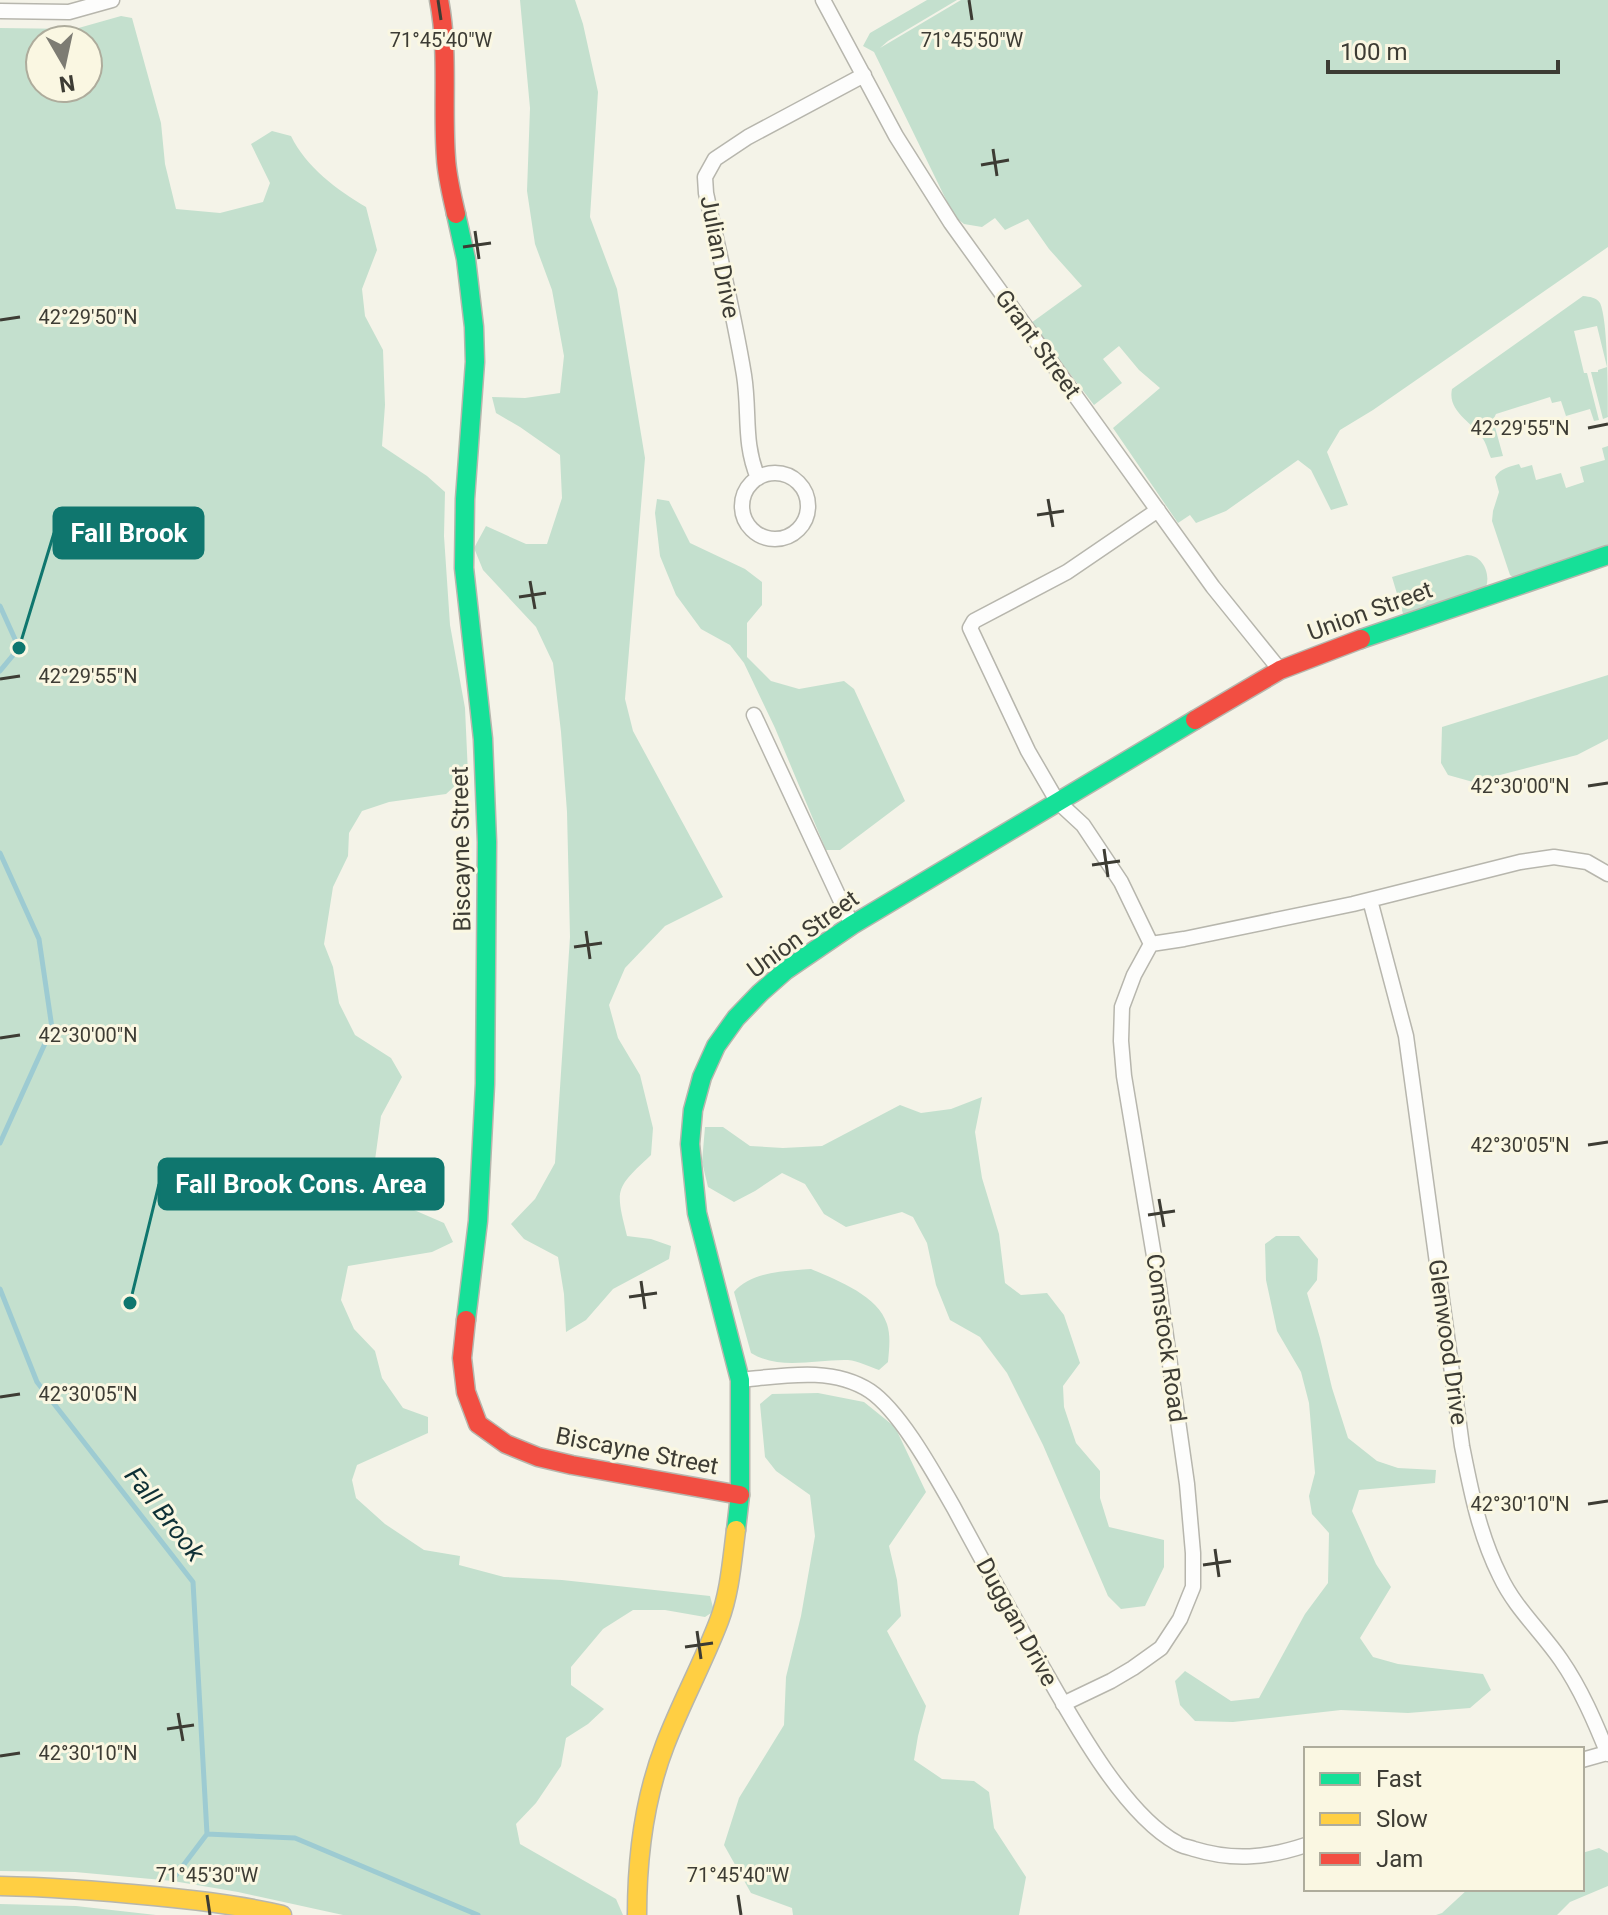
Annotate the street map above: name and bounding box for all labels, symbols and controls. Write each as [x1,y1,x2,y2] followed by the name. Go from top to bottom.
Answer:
[24,24,104,104] north arrow
[1328,24,1558,74] scale bar
[390,28,493,52] text: 71°45'40"W
[921,28,1024,52] text: 71°45'50"W
[1340,38,1407,66] text: 100 m
[57,70,77,97] text: N
[694,193,746,321] street label: Julian Drive
[989,284,1087,404] street label: Grant Street
[38,305,138,329] text: 42°29'50"N
[1470,416,1570,440] text: 42°29'55"N
[54,508,203,558] callout: Fall Brook
[71,518,189,548] text: Fall Brook
[1304,575,1436,647] street label: Union Street
[38,664,138,688] text: 42°29'55"N
[446,766,476,932] street label: Biscayne Street
[1470,774,1570,798] text: 42°30'00"N
[742,884,864,984] street label: Union Street
[38,1023,138,1047] text: 42°30'00"N
[1470,1133,1570,1157] text: 42°30'05"N
[159,1159,443,1209] callout: Fall Brook Cons. Area
[175,1169,427,1199] text: Fall Brook Cons. Area
[1140,1252,1192,1424] street label: Comstock Road
[1423,1257,1473,1427] street label: Glenwood Drive
[38,1382,138,1406] text: 42°30'05"N
[553,1421,721,1481] street label: Biscayne Street
[119,1461,212,1568] water label: Fall Brook
[1470,1492,1570,1516] text: 42°30'10"N
[970,1553,1064,1691] street label: Duggan Drive
[38,1741,138,1765] text: 42°30'10"N
[1304,1747,1584,1891] legend
[1376,1765,1422,1793] text: Fast
[1376,1805,1428,1833] text: Slow
[1376,1845,1423,1873] text: Jam
[156,1863,259,1887] text: 71°45'30"W
[687,1863,790,1887] text: 71°45'40"W

